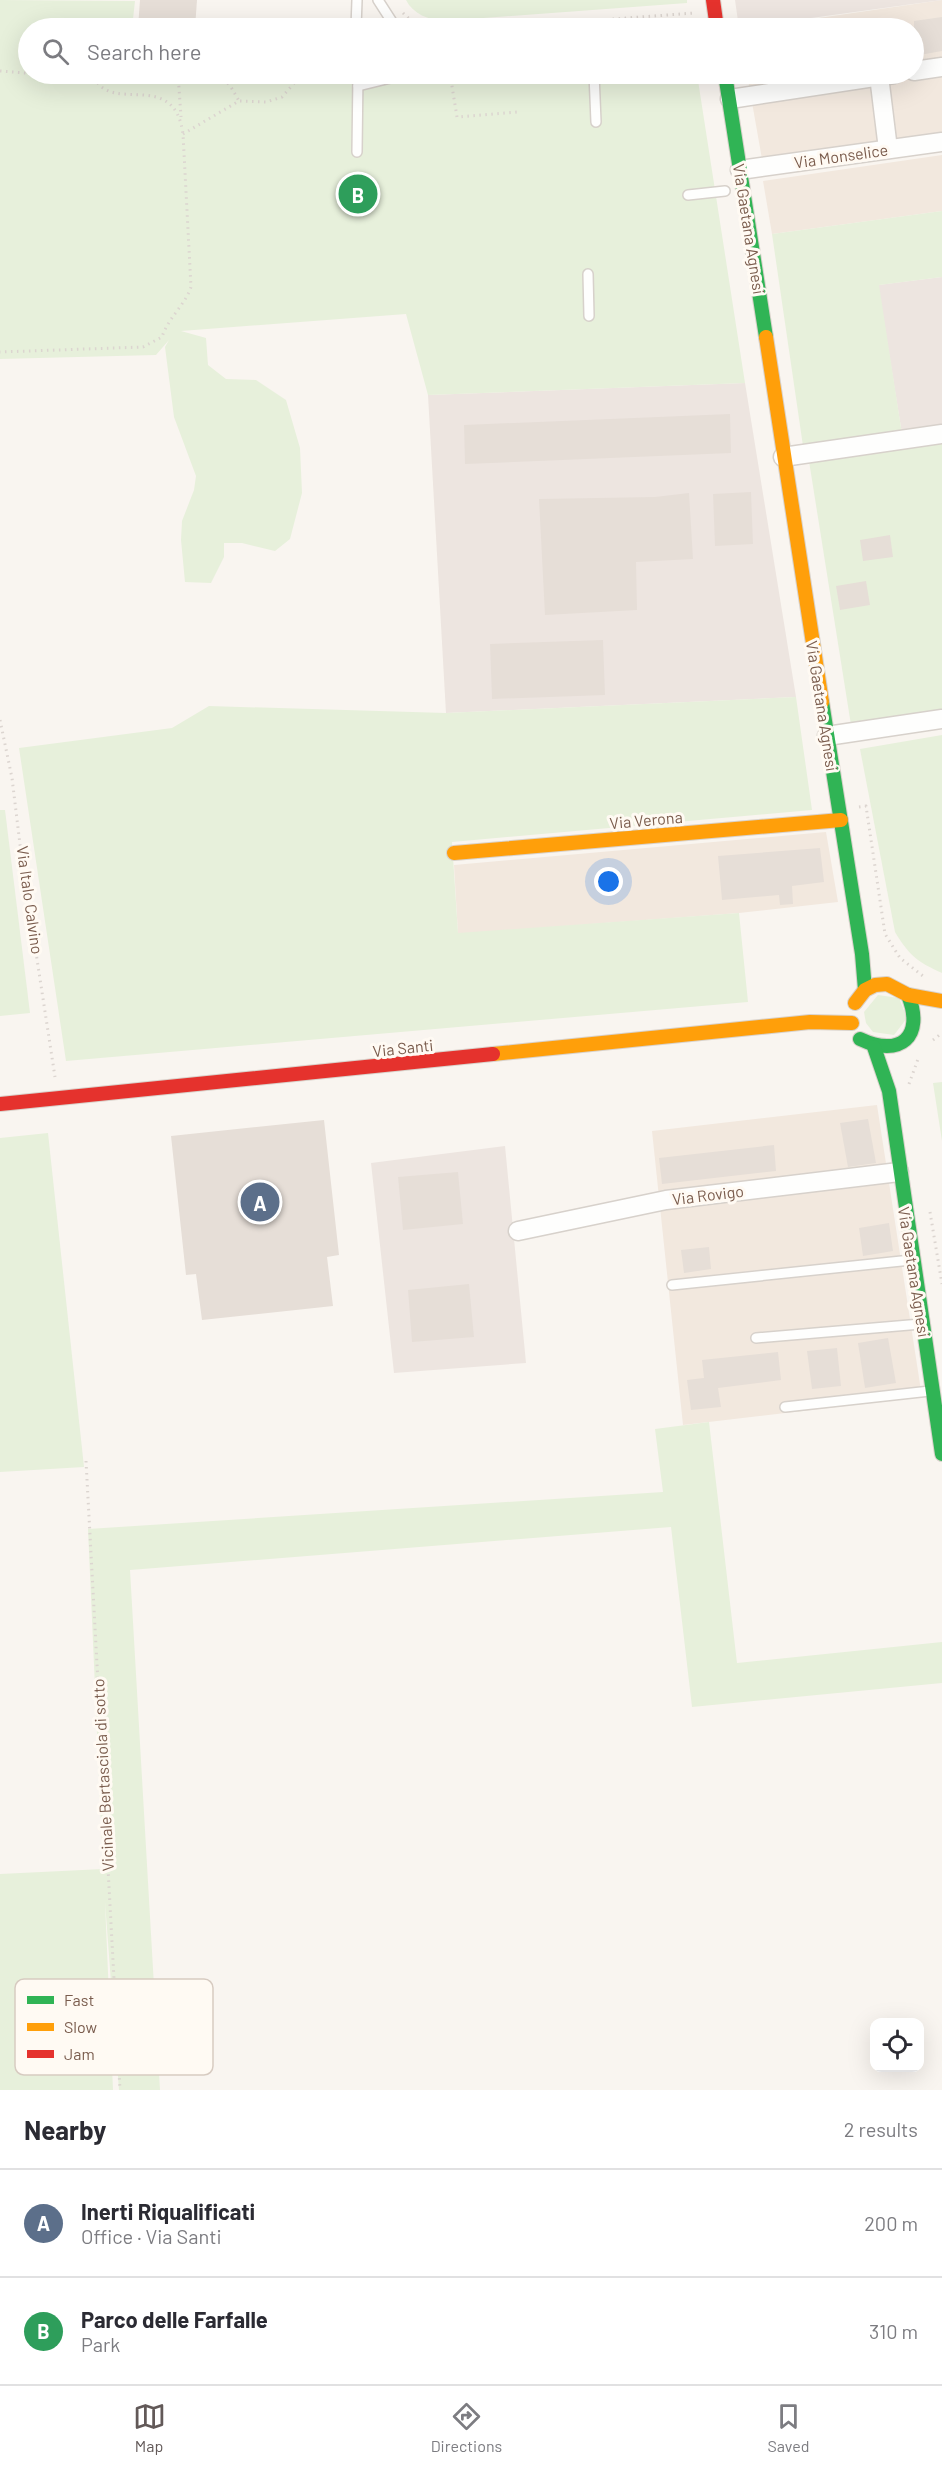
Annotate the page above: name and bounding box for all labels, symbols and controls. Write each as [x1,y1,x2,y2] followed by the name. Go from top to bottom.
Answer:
[18,18,924,84] search box
[39,35,72,68] icon: search
[87,38,201,64] text: Search here
[793,140,889,171] street label: Via Monselice
[730,162,769,295] street label: Via Gaetana Agnesi
[338,172,378,216] pin: B
[803,639,842,772] street label: Via Gaetana Agnesi
[609,807,683,832] street label: Via Verona
[14,845,47,955] street label: Via Italo Calvino
[594,867,623,896] your location
[372,1035,434,1060] street label: Via Santi
[240,1180,280,1224] pin: A
[671,1181,745,1208] street label: Via Rovigo
[895,1205,934,1338] street label: Via Gaetana Agnesi
[88,1678,117,1872] street label: Vicinale Bertasciola di sotto
[15,1979,213,2075] legend
[64,1990,94,2009] text: Fast
[64,2017,97,2036] text: Slow
[870,2018,924,2072] map controls
[870,2018,924,2072] button: locate
[64,2044,95,2063] text: Jam
[24,2114,106,2145] text: Nearby
[844,2117,918,2141] text: 2 results
[81,2198,255,2224] text: Inerti Riqualificati
[37,2211,50,2235] text: A
[864,2211,918,2235] text: 200 m
[81,2224,222,2248] text: Office · Via Santi
[81,2306,268,2332] text: Parco delle Farfalle
[37,2319,50,2343] text: B
[869,2319,918,2343] text: 310 m
[81,2332,120,2356] text: Park
[133,2400,166,2455] tab: Map
[431,2400,502,2455] tab: Directions
[767,2400,809,2455] tab: Saved

